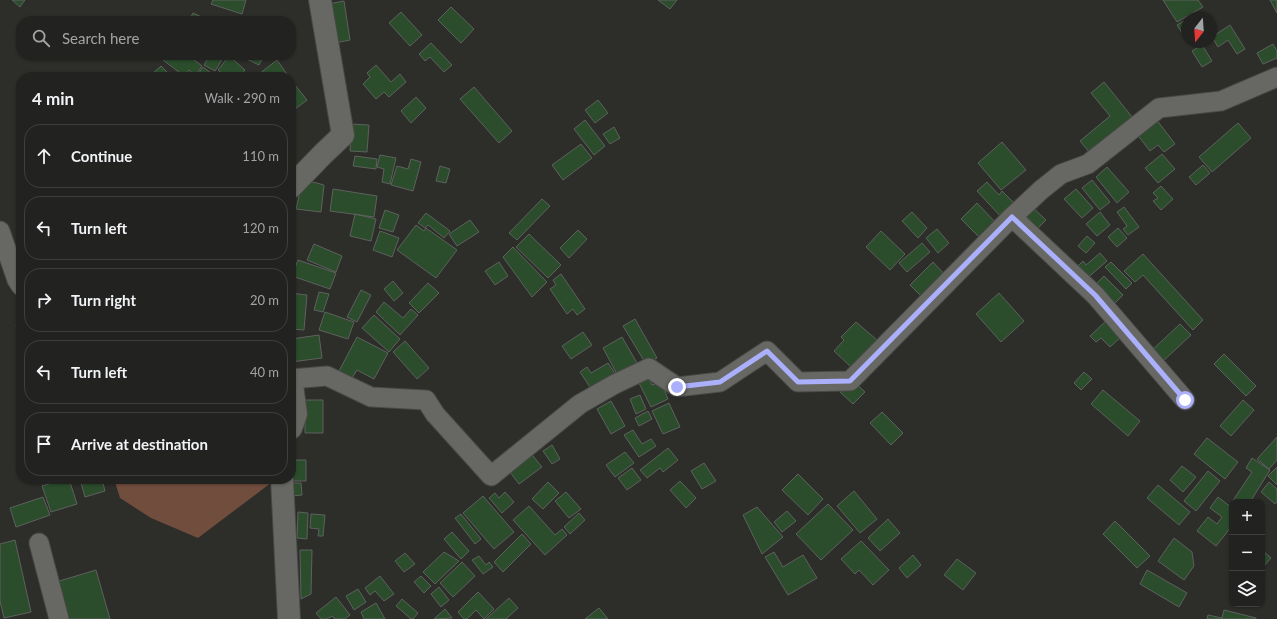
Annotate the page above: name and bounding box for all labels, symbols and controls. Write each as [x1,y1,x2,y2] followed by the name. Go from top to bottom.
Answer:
[1181,12,1217,48] north arrow
[16,16,296,60] search box
[30,27,52,49] icon: search
[62,29,139,47] text: Search here
[32,88,74,109] text: 4 min
[204,90,280,106] text: Walk · 290 m
[33,145,55,167] icon: ahead
[71,147,132,165] text: Continue
[242,148,279,164] text: 110 m
[33,217,55,239] icon: left
[71,219,127,237] text: Turn left
[242,220,279,236] text: 120 m
[33,289,55,311] icon: right
[71,291,136,309] text: Turn right
[250,292,279,308] text: 20 m
[33,361,55,383] icon: left
[71,363,127,381] text: Turn left
[250,364,279,380] text: 40 m
[668,378,686,396] route end
[1176,391,1194,409] route start
[33,433,55,455] icon: arrive
[71,435,208,453] text: Arrive at destination
[1229,499,1265,607] map controls
[1229,499,1265,535] button: +
[1229,535,1265,571] button: −
[1229,571,1265,607] button: layers

